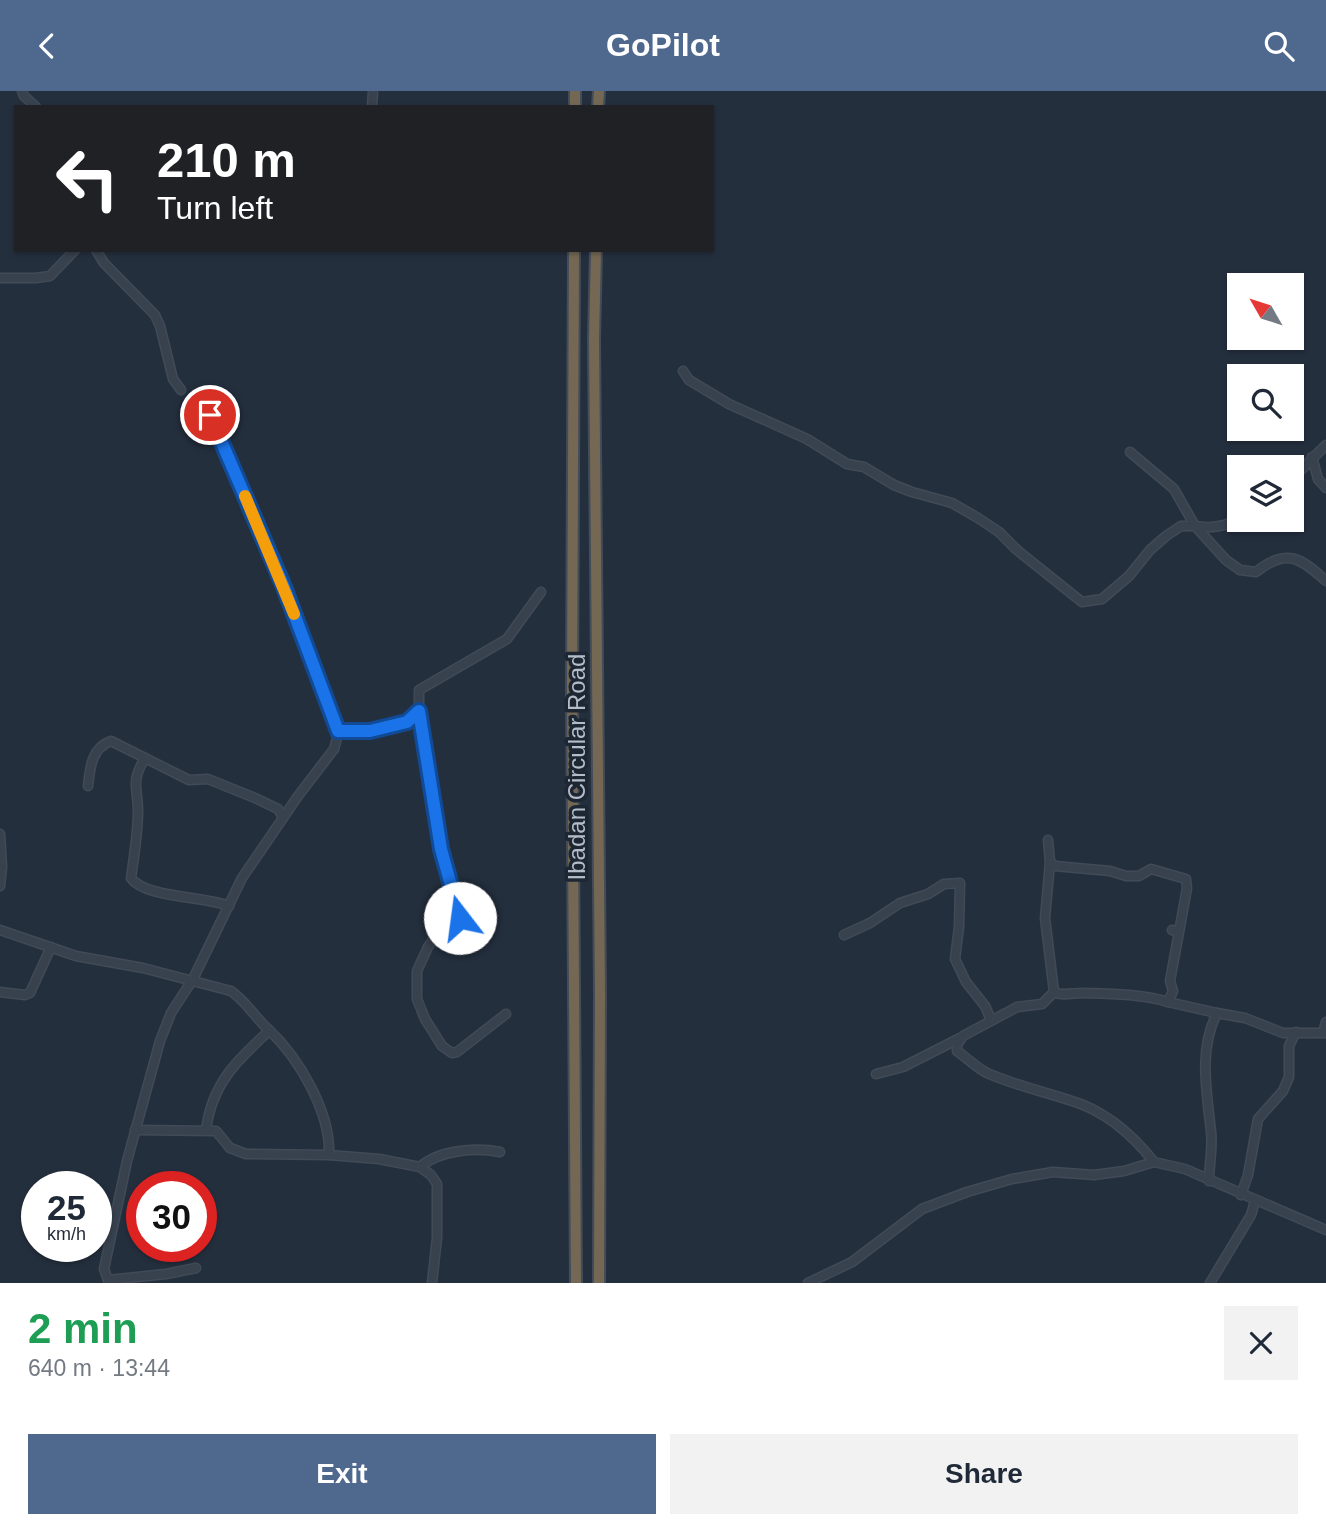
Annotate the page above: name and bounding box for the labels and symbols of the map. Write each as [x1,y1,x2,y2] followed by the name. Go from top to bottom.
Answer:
[1227,273,1304,350] north arrow
[180,385,240,445] pin
[563,654,590,880] street label: Ibadan Circular Road
[423,881,497,955] position arrow
[126,1171,217,1262] speed limit sign: 30

